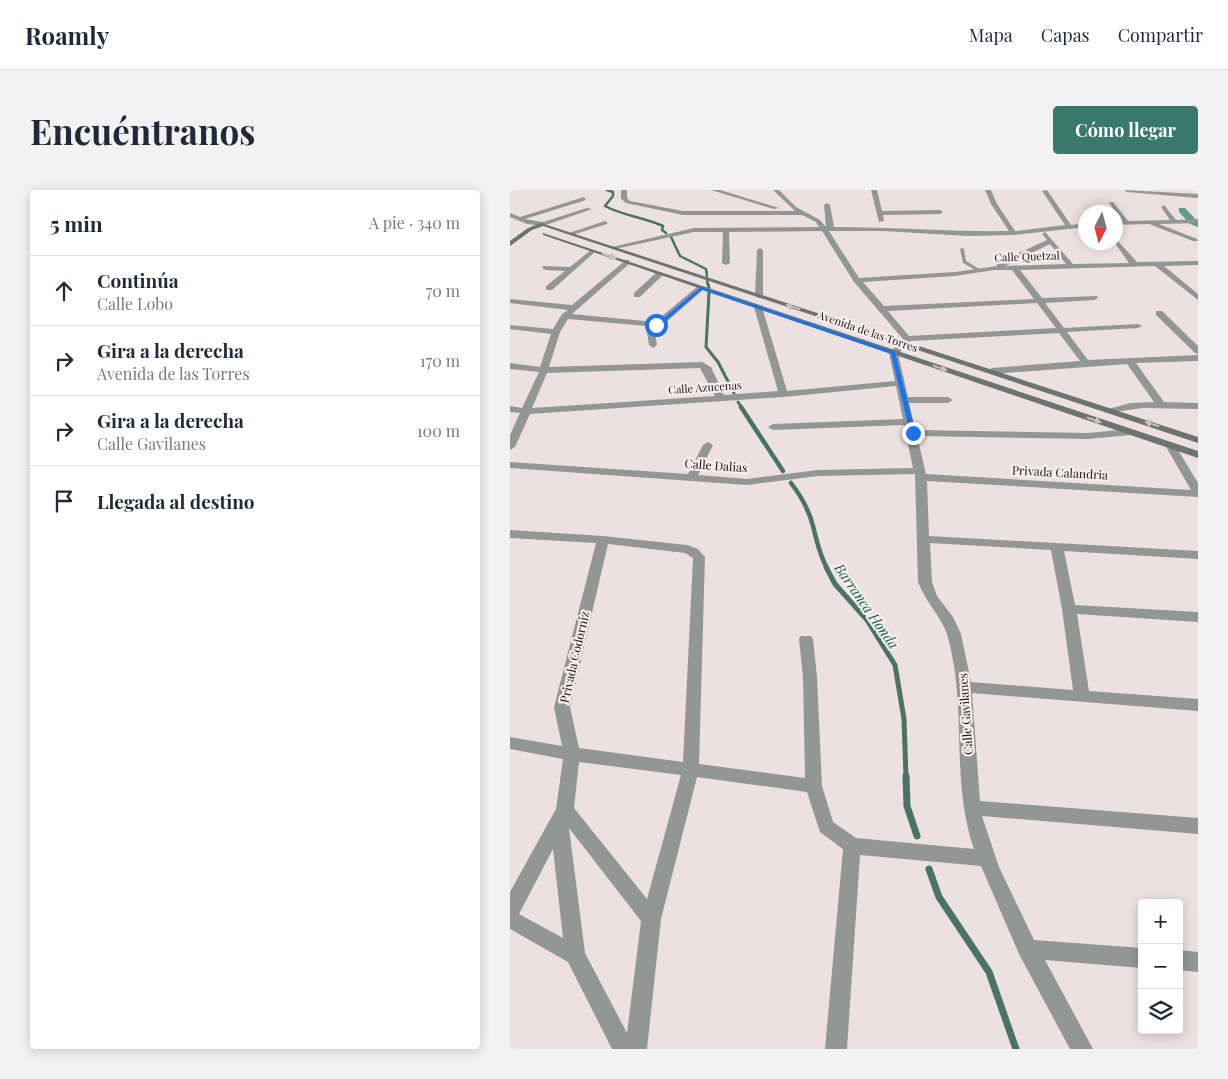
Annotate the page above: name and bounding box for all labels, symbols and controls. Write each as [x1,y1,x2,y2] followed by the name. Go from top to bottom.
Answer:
[25,19,109,51] text: Roamly
[969,23,1013,47] text: Mapa
[1041,23,1090,47] text: Capas
[1118,23,1203,47] text: Compartir
[1053,106,1198,154] button: Cómo llegar
[30,107,255,154] text: Encuéntranos
[1078,205,1123,250] north arrow
[50,209,103,237] text: 5 min
[369,212,460,233] text: A pie · 340 m
[994,247,1060,265] street label: Calle Quetzal
[602,253,617,261] one-way arrow
[97,267,179,293] text: Continúa
[50,277,78,305] icon: ahead
[426,280,460,301] text: 70 m
[97,293,173,314] text: Calle Lobo
[785,302,800,310] one-way arrow
[815,307,920,355] street label: Avenida de las Torres
[645,314,668,337] route start
[97,337,244,363] text: Gira a la derecha
[50,347,78,375] icon: right
[420,350,460,371] text: 170 m
[97,363,250,384] text: Avenida de las Torres
[932,365,947,372] one-way arrow
[668,377,742,397] street label: Calle Azucenas
[97,407,244,433] text: Gira a la derecha
[1086,416,1101,424] one-way arrow
[50,417,78,445] icon: right
[417,420,460,441] text: 100 m
[1144,420,1159,428] one-way arrow
[902,422,925,445] route end
[97,433,206,454] text: Calle Gavilanes
[684,455,748,475] street label: Calle Dalias
[1012,461,1108,483] street label: Privada Calandria
[50,487,78,515] icon: arrive
[97,488,255,514] text: Llegada al destino
[830,559,904,653] water label: Barranca Honda
[556,609,592,704] street label: Privada Codorniz
[954,673,976,755] street label: Calle Gavilanes
[1138,899,1183,1034] map controls
[1138,899,1183,944] button: +
[1138,944,1183,989] button: −
[1138,989,1183,1034] button: layers

